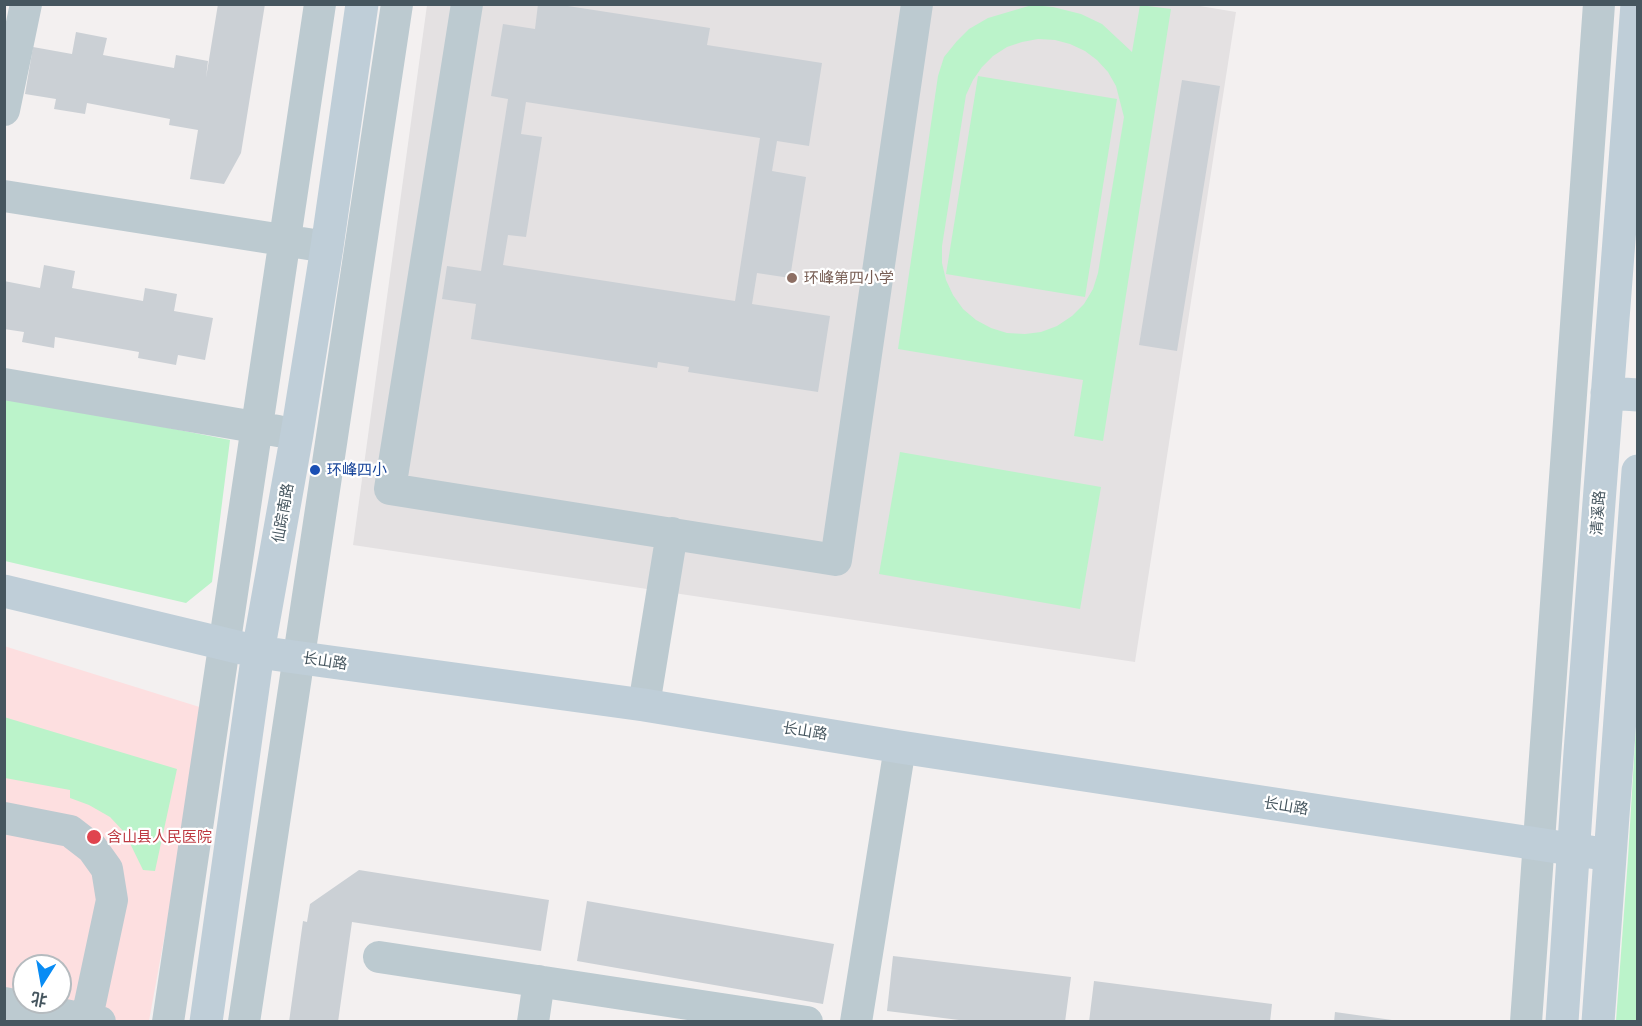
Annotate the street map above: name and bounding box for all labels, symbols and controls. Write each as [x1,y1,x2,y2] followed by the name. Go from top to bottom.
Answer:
[804,269,894,287] place label: 环峰第四小学
[785,271,799,285] marker: 环峰第四小学
[327,461,387,479] place label: 环峰四小
[308,463,322,477] marker: 环峰四小
[269,482,297,544] street label: 仙踪南路
[1587,490,1609,536] street label: 清溪路
[301,649,349,673] street label: 长山路
[781,719,829,743] street label: 长山路
[1262,794,1310,818] street label: 长山路
[85,828,103,846] marker: 含山县人民医院
[107,828,212,846] place label: 含山县人民医院
[12,954,72,1014] north arrow
[29,989,49,1011] text: 北

